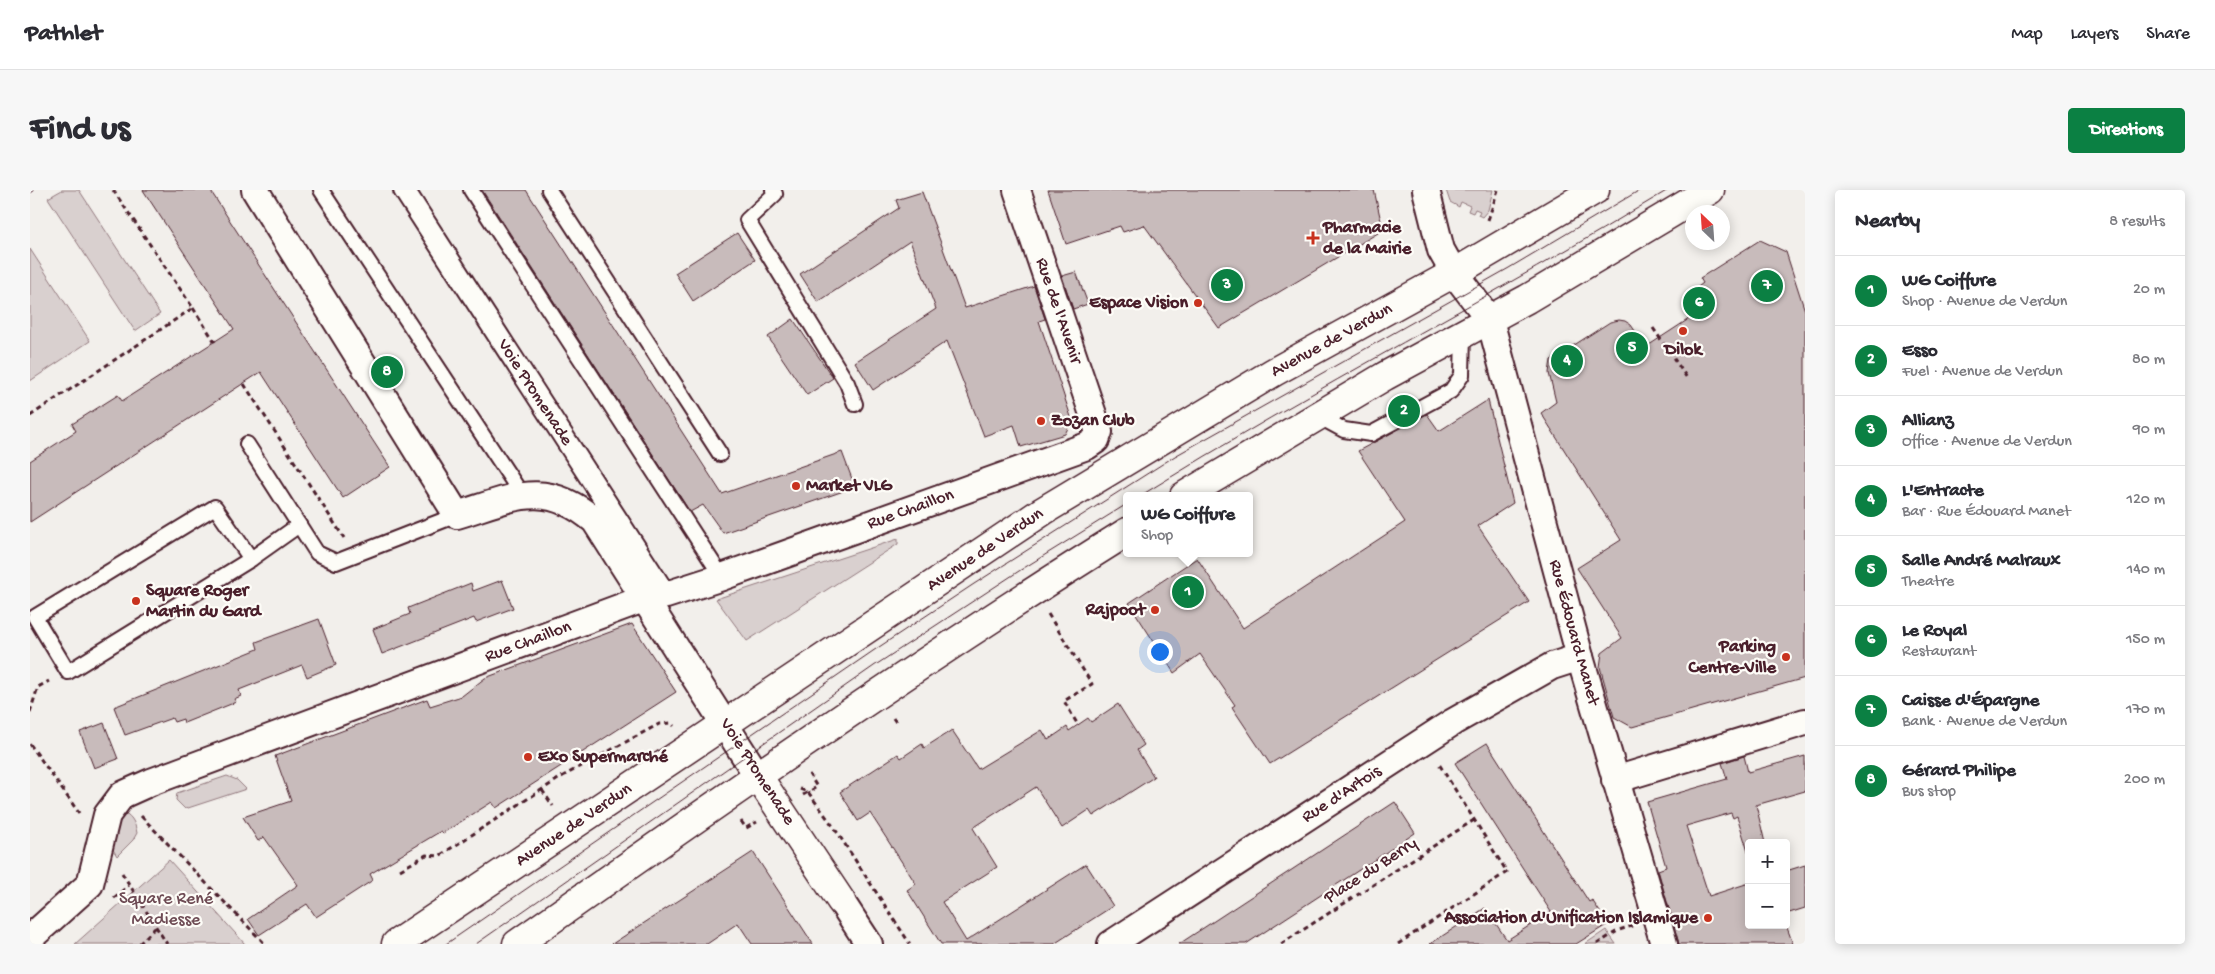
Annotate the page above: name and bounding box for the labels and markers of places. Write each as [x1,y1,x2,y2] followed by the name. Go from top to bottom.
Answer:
[1322,218,1412,260] place label: Pharmacie de la Mairie
[1307,232,1319,244] marker: Pharmacie de la Mairie
[1211,266,1243,304] pin: 3
[1751,267,1783,305] pin: 7
[1683,284,1715,322] pin: 6
[1089,293,1188,314] place label: Espace Vision
[1192,297,1204,309] marker: Espace Vision
[1677,325,1689,337] marker: Dilok
[1616,329,1648,367] pin: 5
[1663,340,1703,361] place label: Dilok
[1551,342,1583,380] pin: 4
[371,353,403,391] pin: 8
[1388,392,1420,430] pin: 2
[1051,411,1135,432] place label: Zozan Club
[1035,415,1047,427] marker: Zozan Club
[806,476,893,497] place label: Market VLG
[790,480,802,492] marker: Market VLG
[1172,573,1204,611] pin: 1
[146,581,263,623] place label: Square Roger Martin du Gard
[130,595,142,607] marker: Square Roger Martin du Gard
[1084,600,1147,621] place label: Rajpoot
[1149,604,1161,616] marker: Rajpoot
[1688,637,1777,679] place label: Parking Centre-Ville
[1780,651,1792,663] marker: Parking Centre-Ville
[538,747,669,768] place label: Exo Supermarché
[522,751,534,763] marker: Exo Supermarché
[1443,908,1699,929] place label: Association d'Unification Islamique
[1702,912,1714,924] marker: Association d'Unification Islamique

